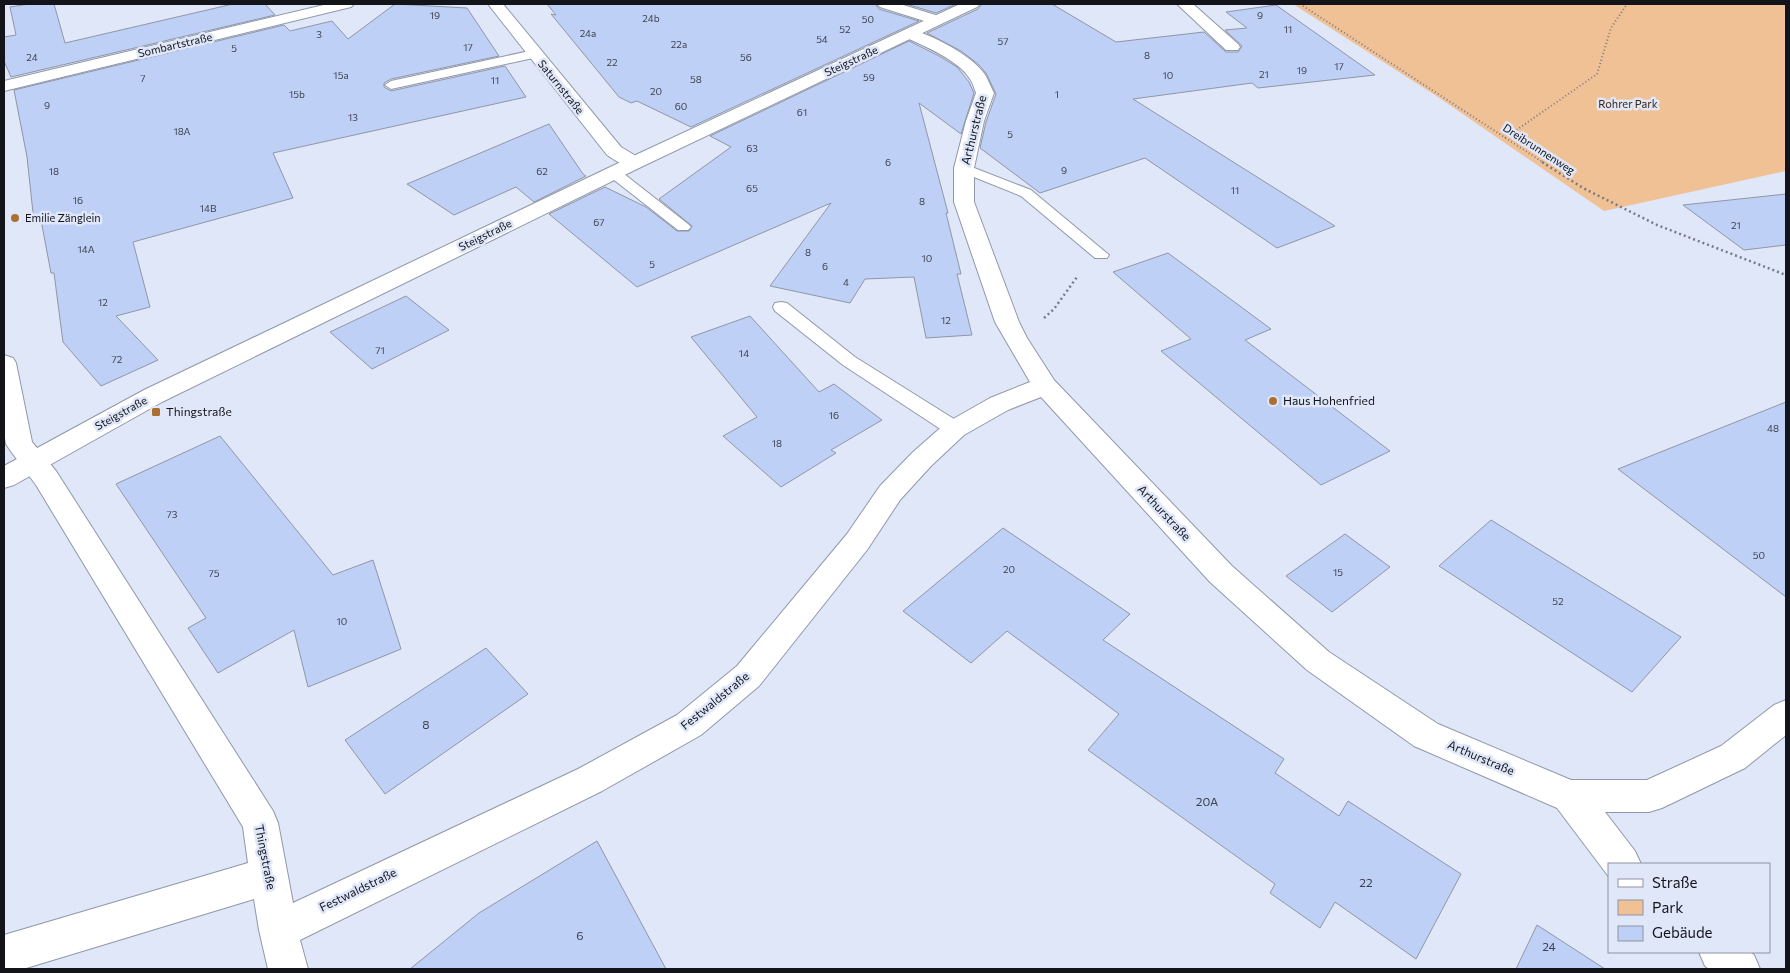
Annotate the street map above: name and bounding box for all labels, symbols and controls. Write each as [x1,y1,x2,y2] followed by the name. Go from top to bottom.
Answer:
[430,9,440,21] house number: 19
[1257,9,1263,21] house number: 9
[642,12,660,24] house number: 24b
[862,13,874,25] house number: 50
[839,23,851,35] house number: 52
[1284,23,1292,35] house number: 11
[580,27,596,39] house number: 24a
[316,28,322,40] house number: 3
[137,30,213,59] street label: Sombartstraße
[816,33,828,45] house number: 54
[997,35,1009,47] house number: 57
[671,38,687,50] house number: 22a
[463,41,473,53] house number: 17
[231,42,237,54] house number: 5
[822,42,880,79] street label: Steigstraße
[1144,49,1150,61] house number: 8
[26,51,38,63] house number: 24
[740,51,752,63] house number: 56
[606,56,618,68] house number: 22
[536,57,587,116] street label: Saturnstraße
[1334,60,1344,72] house number: 17
[1297,64,1307,76] house number: 19
[1259,68,1269,80] house number: 21
[333,69,349,81] house number: 15a
[1163,69,1173,81] house number: 10
[863,71,875,83] house number: 59
[140,72,146,84] house number: 7
[690,73,702,85] house number: 58
[491,74,499,86] house number: 11
[650,85,662,97] house number: 20
[289,88,305,100] house number: 15b
[1055,88,1059,100] house number: 1
[958,94,988,166] street label: Arthurstraße
[1598,97,1658,110] park label: Rohrer Park
[44,99,50,111] house number: 9
[675,100,687,112] house number: 60
[797,106,807,118] house number: 61
[348,111,358,123] house number: 13
[1501,121,1578,177] street label: Dreibrunnenweg
[173,125,191,137] house number: 18A
[1007,128,1013,140] house number: 5
[746,142,758,154] house number: 63
[885,156,891,168] house number: 6
[1061,164,1067,176] house number: 9
[49,165,59,177] house number: 18
[536,165,548,177] house number: 62
[746,182,758,194] house number: 65
[1231,184,1239,196] house number: 11
[73,194,83,206] house number: 16
[919,195,925,207] house number: 8
[200,202,217,214] house number: 14B
[25,211,101,224] place label: Emilie Zänglein
[9,212,21,224] marker: Emilie Zänglein
[456,216,514,253] street label: Steigstraße
[593,216,605,228] house number: 67
[1731,219,1741,231] house number: 21
[77,243,95,255] house number: 14A
[805,246,811,258] house number: 8
[922,252,932,264] house number: 10
[649,258,655,270] house number: 5
[822,260,828,272] house number: 6
[843,276,849,288] house number: 4
[98,296,108,308] house number: 12
[941,314,951,326] house number: 12
[375,344,385,356] house number: 71
[739,347,749,359] house number: 14
[112,353,123,365] house number: 72
[93,393,149,432] street label: Steigstraße
[1283,393,1375,407] place label: Haus Hohenfried
[1267,395,1279,407] marker: Haus Hohenfried
[166,404,232,418] place label: Thingstraße
[150,406,162,418] marker: Thingstraße
[829,409,839,421] house number: 16
[1767,422,1779,434] house number: 48
[772,437,782,449] house number: 18
[1135,482,1194,543] street label: Arthurstraße
[167,508,178,520] house number: 73
[1753,549,1765,561] house number: 50
[1003,563,1015,575] house number: 20
[1333,566,1343,578] house number: 15
[209,567,220,579] house number: 75
[1552,595,1564,607] house number: 52
[337,615,347,627] house number: 10
[677,668,751,732] street label: Festwaldstraße
[422,717,430,731] house number: 8
[1446,737,1517,777] street label: Arthurstraße
[1196,794,1218,808] house number: 20A
[253,823,279,891] street label: Thingstraße
[1608,863,1770,953] legend
[317,864,398,914] street label: Festwaldstraße
[1652,873,1698,891] text: Straße
[1359,875,1373,889] house number: 22
[1652,898,1683,916] text: Park
[1652,923,1713,941] text: Gebäude
[576,928,584,942] house number: 6
[1542,939,1556,953] house number: 24

